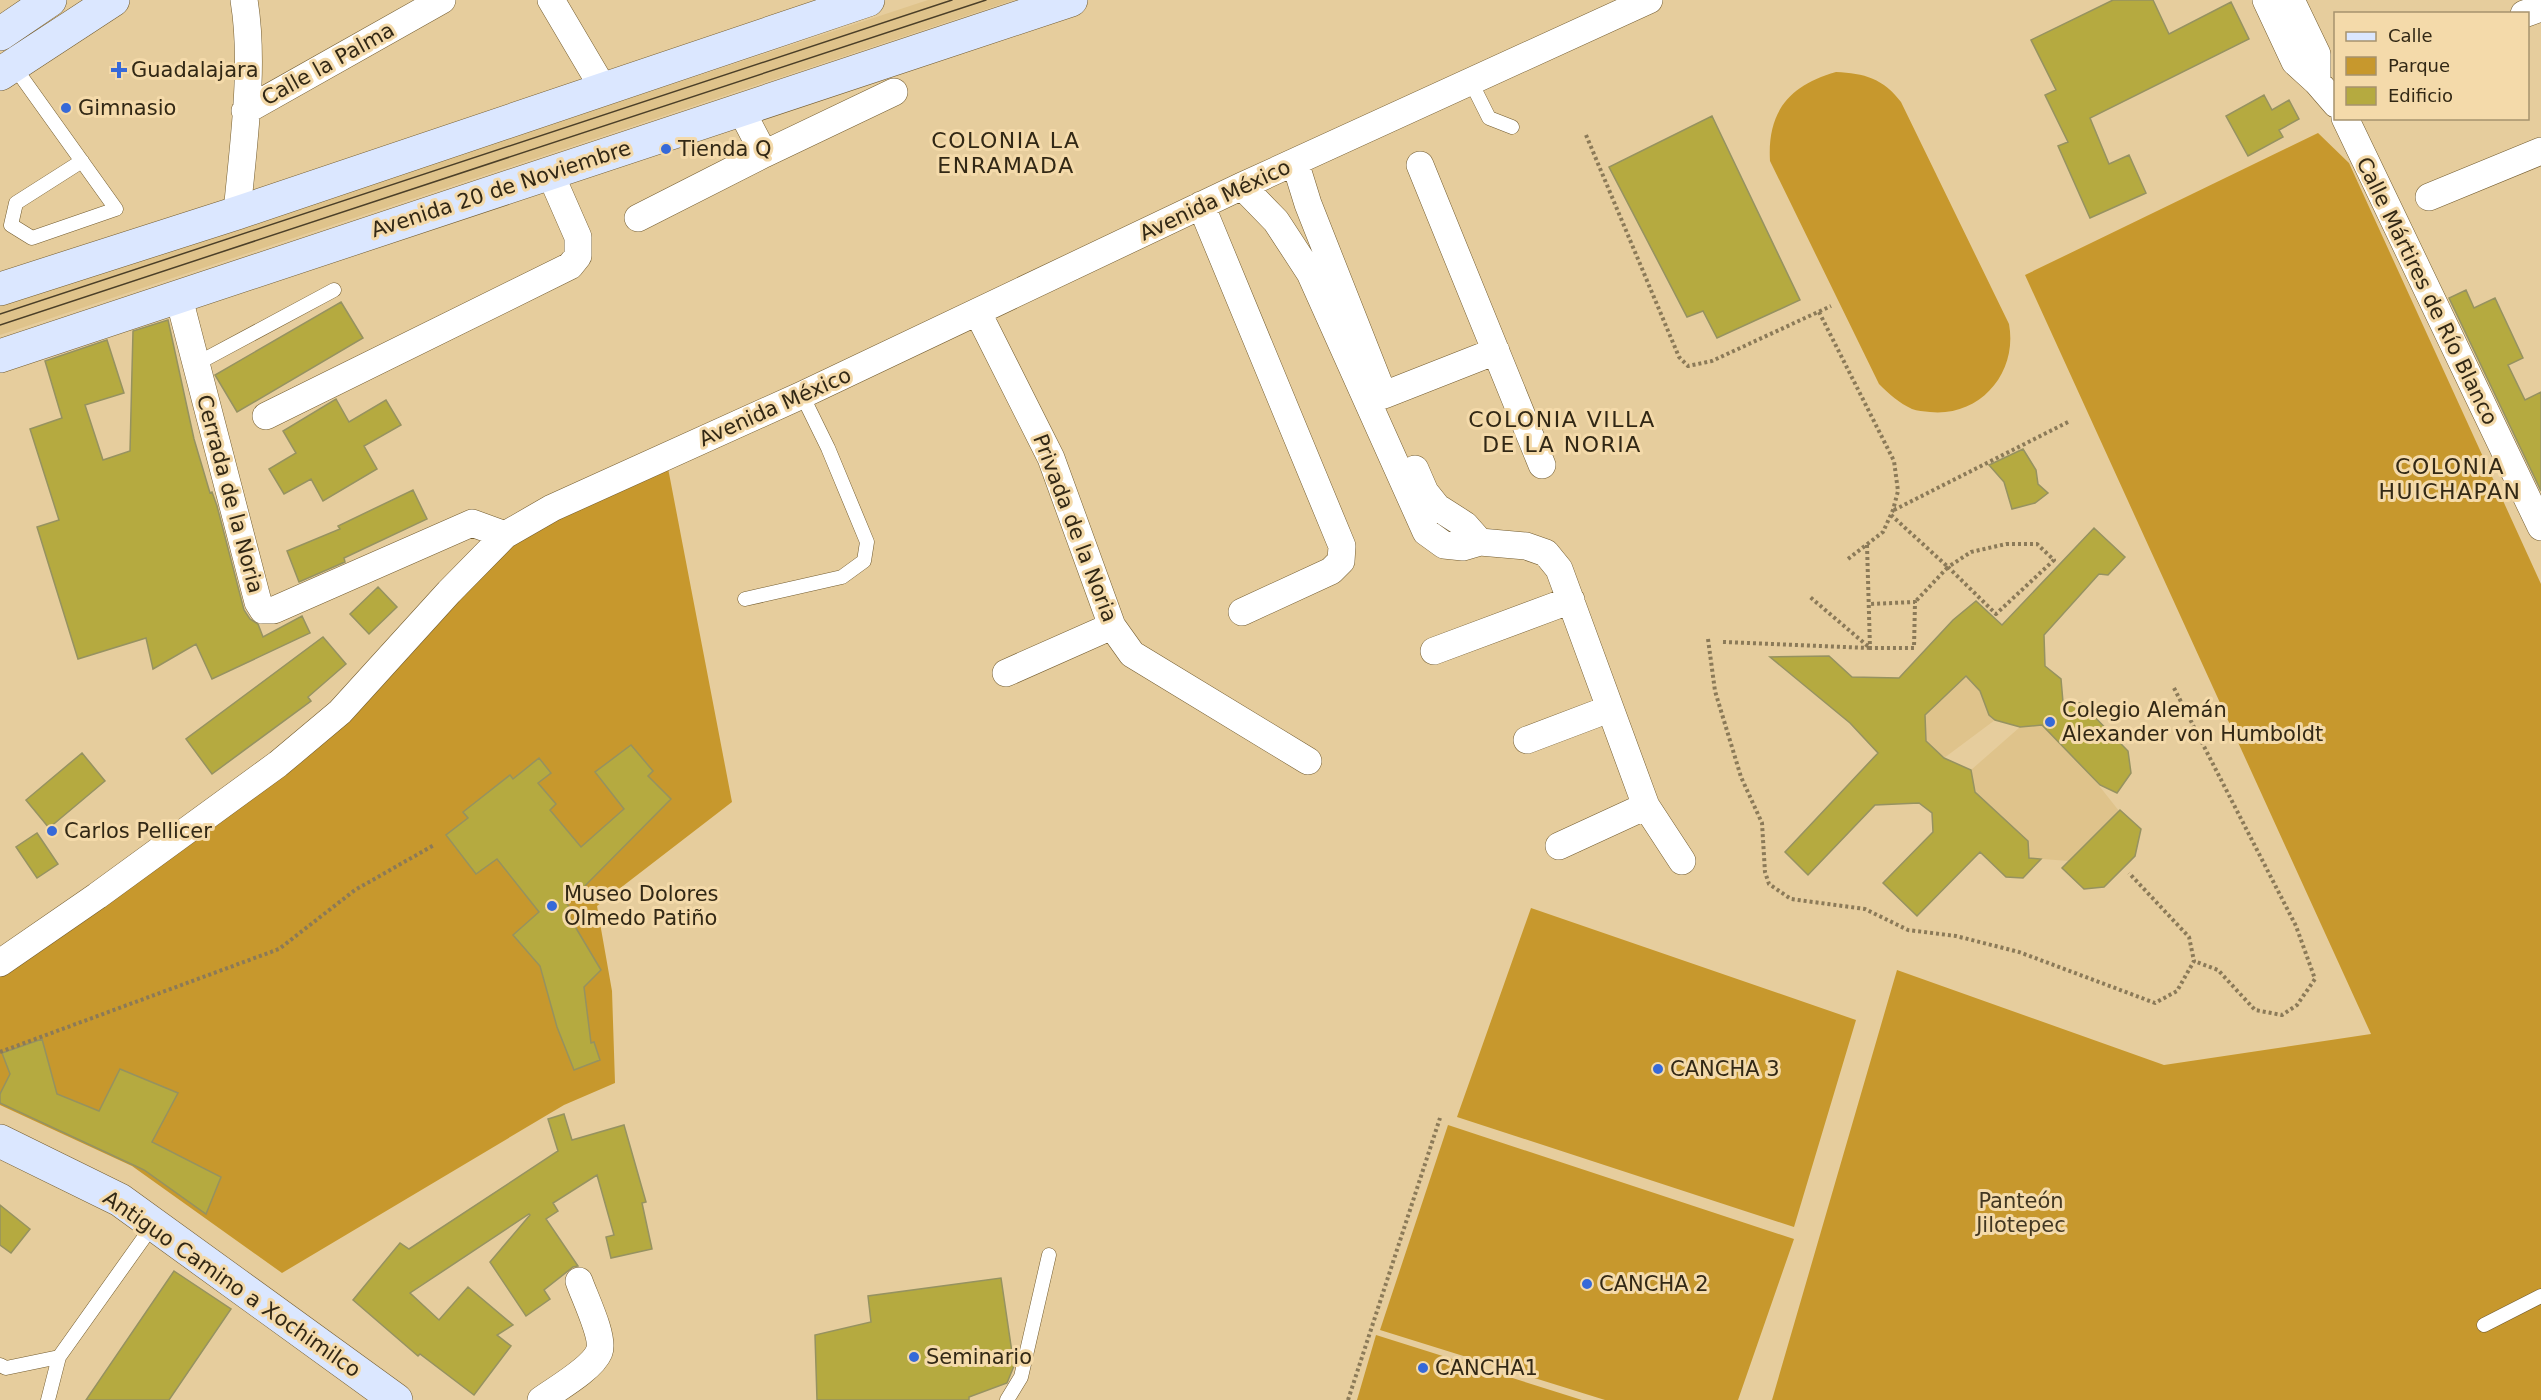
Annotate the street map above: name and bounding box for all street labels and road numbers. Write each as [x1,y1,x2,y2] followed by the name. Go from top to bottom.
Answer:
[257,18,399,110] street label: Calle la Palma
[368,136,634,242] street label: Avenida 20 de Noviembre
[2352,153,2502,429] street label: Calle Mártires de Río Blanco
[1136,155,1294,245] street label: Avenida México
[695,363,855,451] street label: Avenida México
[192,392,268,596] street label: Cerrada de la Noria
[1028,431,1122,625] street label: Privada de la Noria
[99,1186,365,1382] street label: Antiguo Camino a Xochimilco

